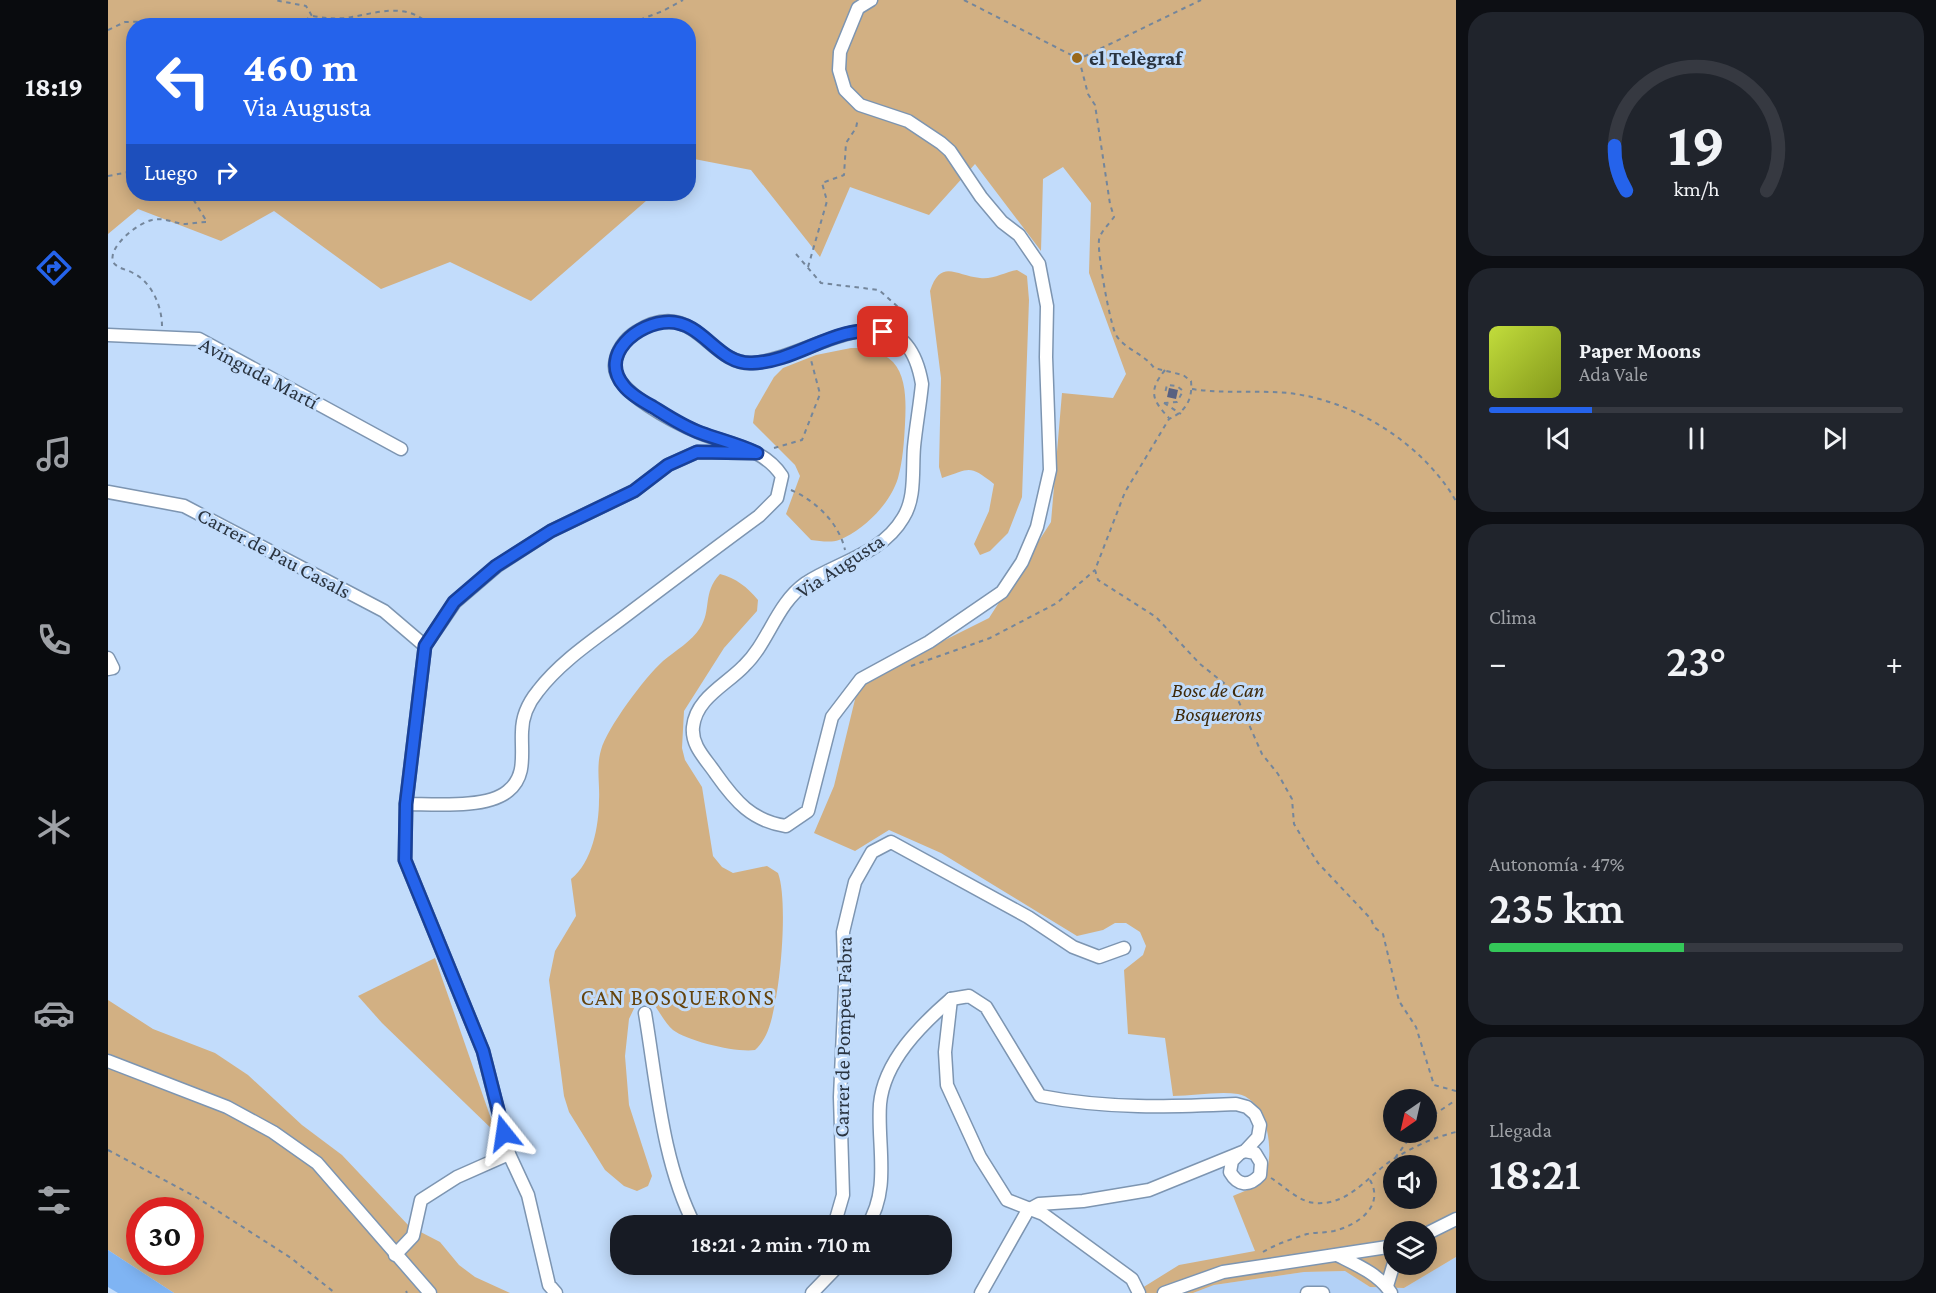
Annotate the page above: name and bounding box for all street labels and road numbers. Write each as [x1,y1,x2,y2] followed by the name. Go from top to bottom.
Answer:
[196,332,324,415] street label: Avinguda Martí
[193,502,355,604] street label: Carrer de Pau Casals
[792,529,889,603] street label: Via Augusta
[829,936,857,1138] street label: Carrer de Pompeu Fabra

